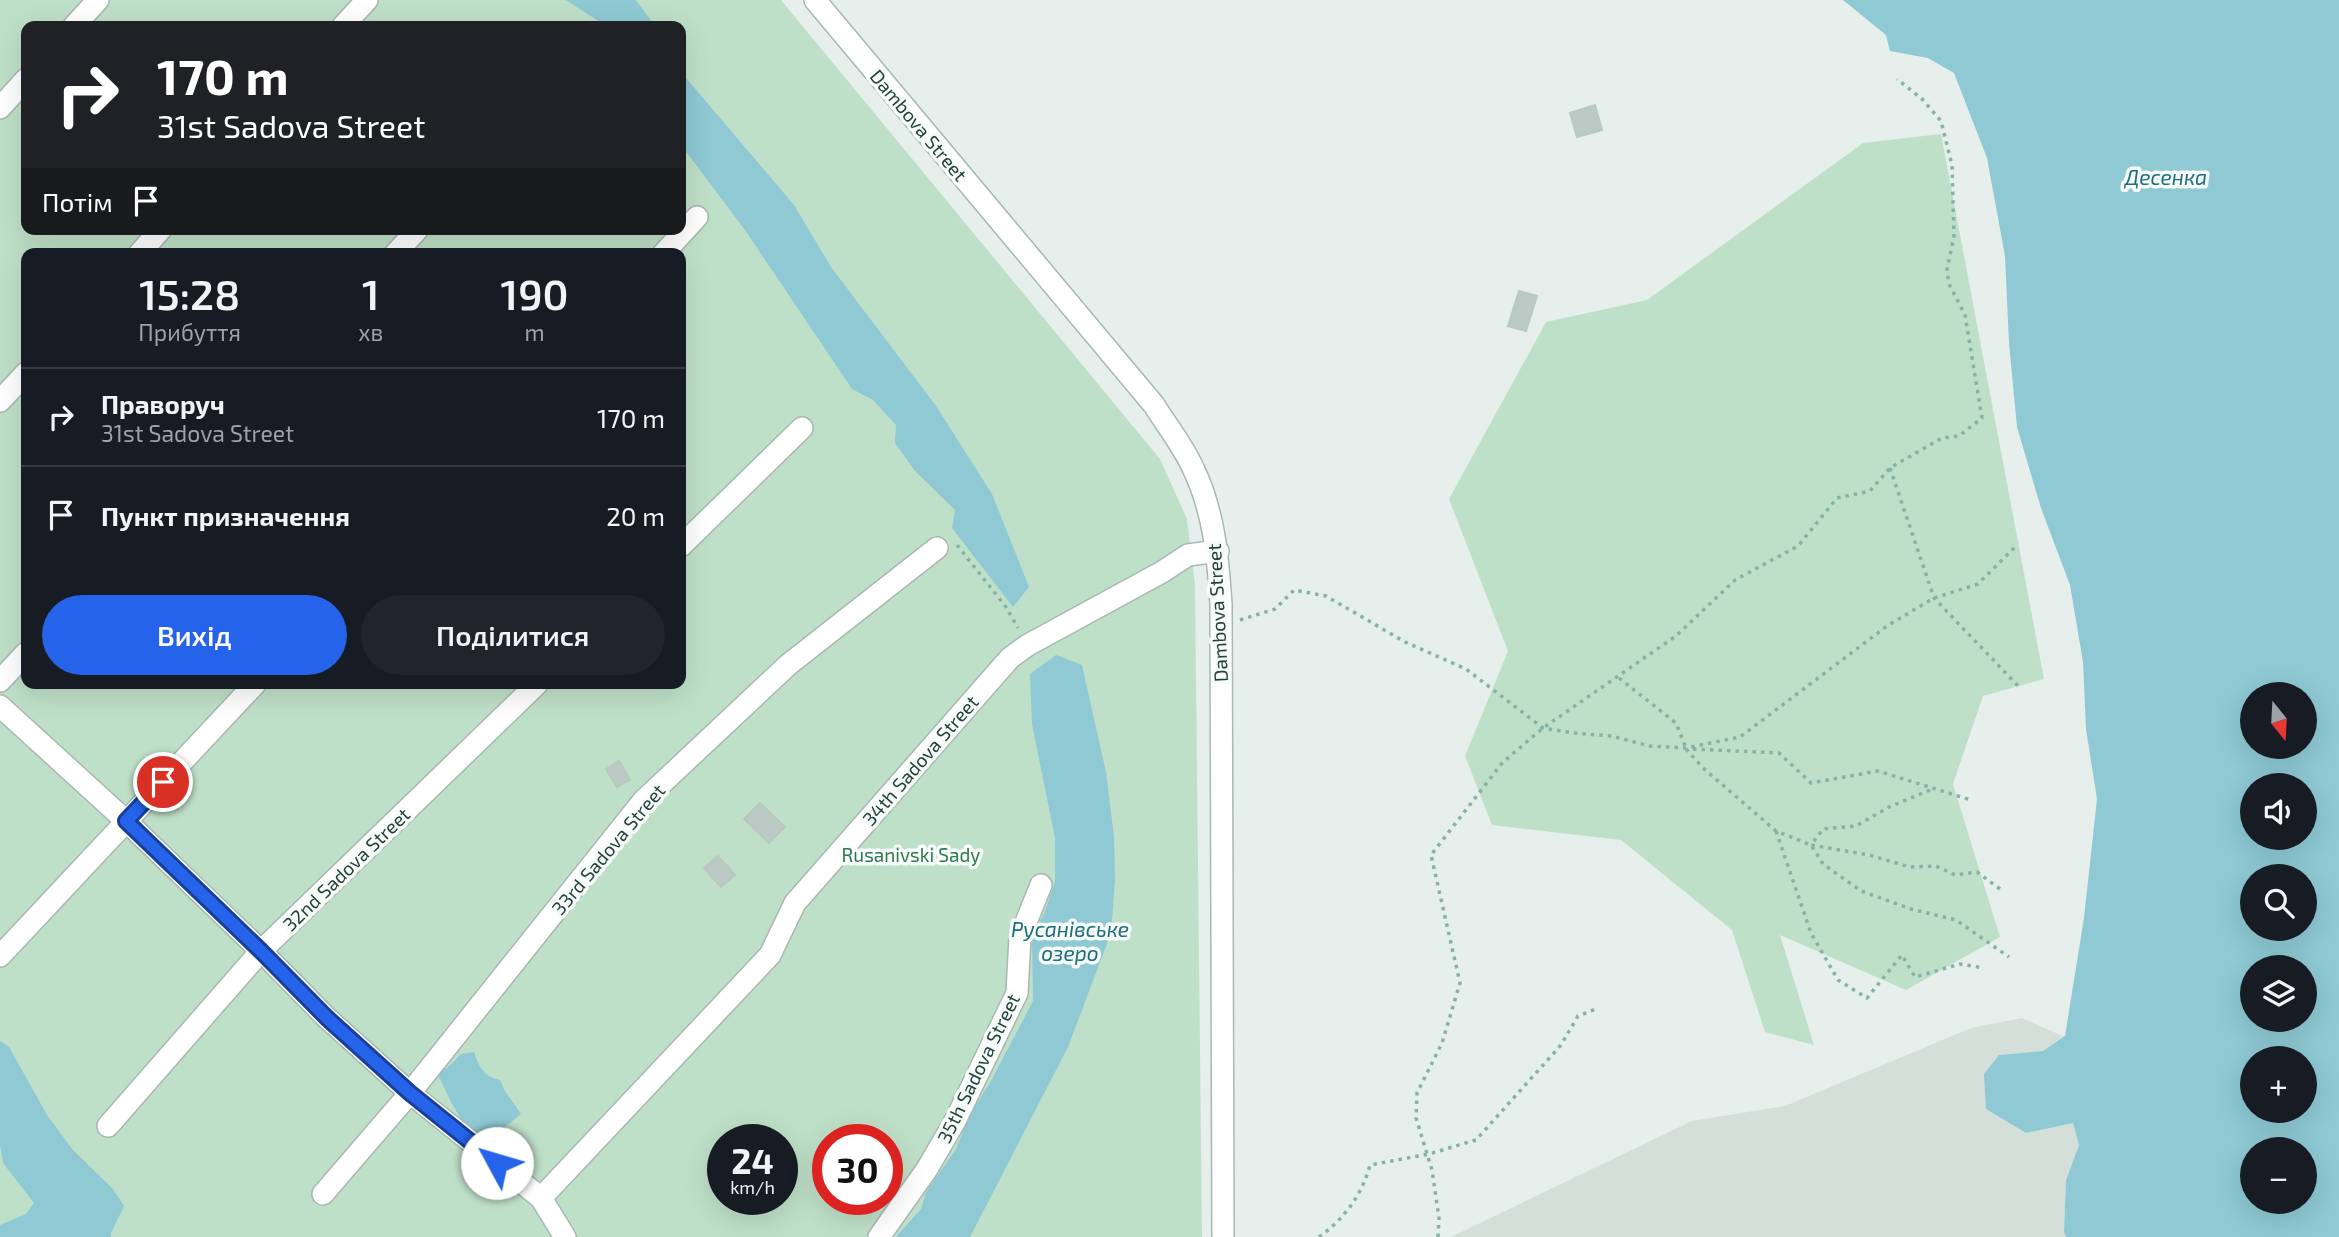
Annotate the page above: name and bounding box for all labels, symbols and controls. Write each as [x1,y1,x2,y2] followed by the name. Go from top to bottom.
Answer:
[157,46,289,105] text: 170 m
[42,49,133,140] icon: right
[866,64,972,186] street label: Dambova Street
[157,106,425,144] text: 31st Sadova Street
[2124,164,2207,189] water label: Десенка
[127,182,165,220] icon: arrive
[42,186,113,217] text: Потім
[139,268,240,318] text: 15:28
[362,268,380,318] text: 1
[501,268,569,318] text: 190
[138,318,241,346] text: Прибуття
[358,318,383,346] text: хв
[525,318,545,346] text: m
[101,388,225,419] text: Праворуч
[42,398,80,436] icon: right
[597,402,665,433] text: 170 m
[101,419,294,447] text: 31st Sadova Street
[42,496,80,534] icon: arrive
[101,500,350,531] text: Пункт призначення
[606,500,665,531] text: 20 m
[1202,543,1232,683] street label: Dambova Street
[42,595,347,675] button: Вихід
[361,595,665,675] button: Поділитися
[2240,682,2317,760] north arrow
[2240,682,2317,1214] map controls
[857,690,983,830] street label: 34th Sadova Street
[133,752,193,812] pin
[144,763,182,801] icon: arrive
[2240,773,2317,850] button: sound
[547,779,669,919] street label: 33rd Sadova Street
[278,803,414,935] street label: 32nd Sadova Street
[842,843,980,866] park label: Rusanivski Sady
[2240,864,2317,941] button: search
[1011,916,1129,965] water label: Русанівське озеро
[2240,955,2317,1032] button: layers
[932,990,1024,1146] street label: 35th Sadova Street
[2240,1046,2317,1123] button: +
[812,1124,903,1215] speed limit sign: 30
[460,1126,534,1200] position arrow
[2240,1137,2317,1214] button: −
[731,1139,774,1181] text: 24
[730,1176,775,1198] text: km/h

